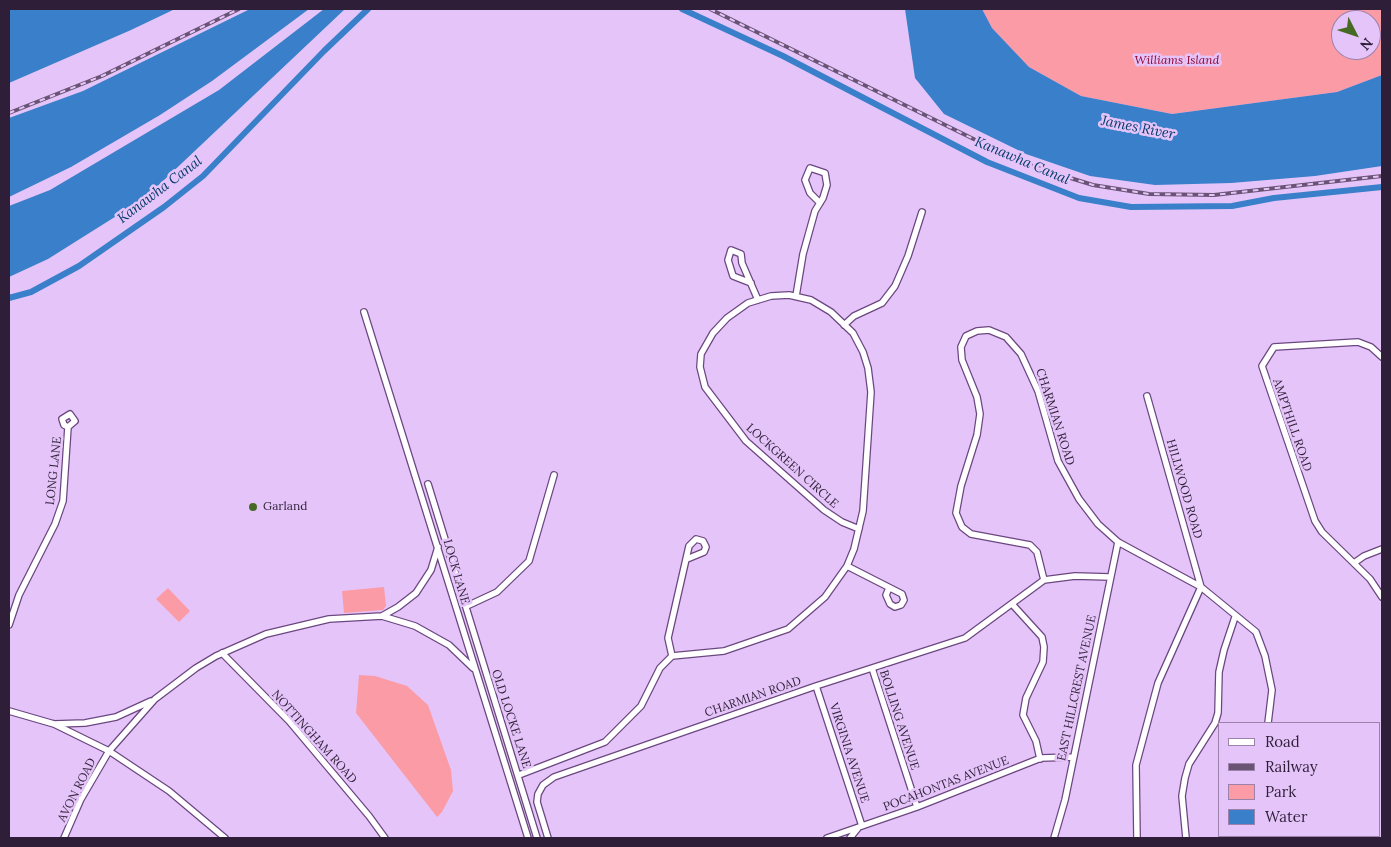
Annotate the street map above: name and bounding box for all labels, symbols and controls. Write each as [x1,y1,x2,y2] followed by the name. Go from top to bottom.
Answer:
[1331,10,1381,60] north arrow
[1356,34,1377,54] text: N
[1135,54,1219,68] park label: Williams Island
[1100,113,1176,143] water label: James River
[972,133,1072,189] water label: Kanawha Canal
[115,153,205,227] water label: Kanawha Canal
[1033,367,1077,467] street label: CHARMIAN ROAD
[1269,377,1315,473] street label: AMPTHILL ROAD
[743,421,841,511] street label: LOCKGREEN CIRCLE
[43,436,65,506] street label: LONG LANE
[1163,438,1205,540] street label: HILLWOOD ROAD
[263,500,307,514] place label: Garland
[247,501,259,513] marker: Garland
[440,538,472,606] street label: LOCK LANE
[1055,614,1099,762] street label: EAST HILLCREST AVENUE
[488,668,534,770] street label: OLD LOCKE LANE
[876,668,922,772] street label: BOLLING AVENUE
[703,674,803,720] street label: CHARMIAN ROAD
[268,687,360,787] street label: NOTTINGHAM ROAD
[826,701,872,805] street label: VIRGINIA AVENUE
[1218,722,1381,837] legend
[1265,732,1300,751] text: Road
[881,753,1011,815] street label: POCAHONTAS AVENUE
[55,756,99,824] street label: AVON ROAD
[1265,757,1318,776] text: Railway
[1265,782,1296,801] text: Park
[1265,807,1307,826] text: Water

